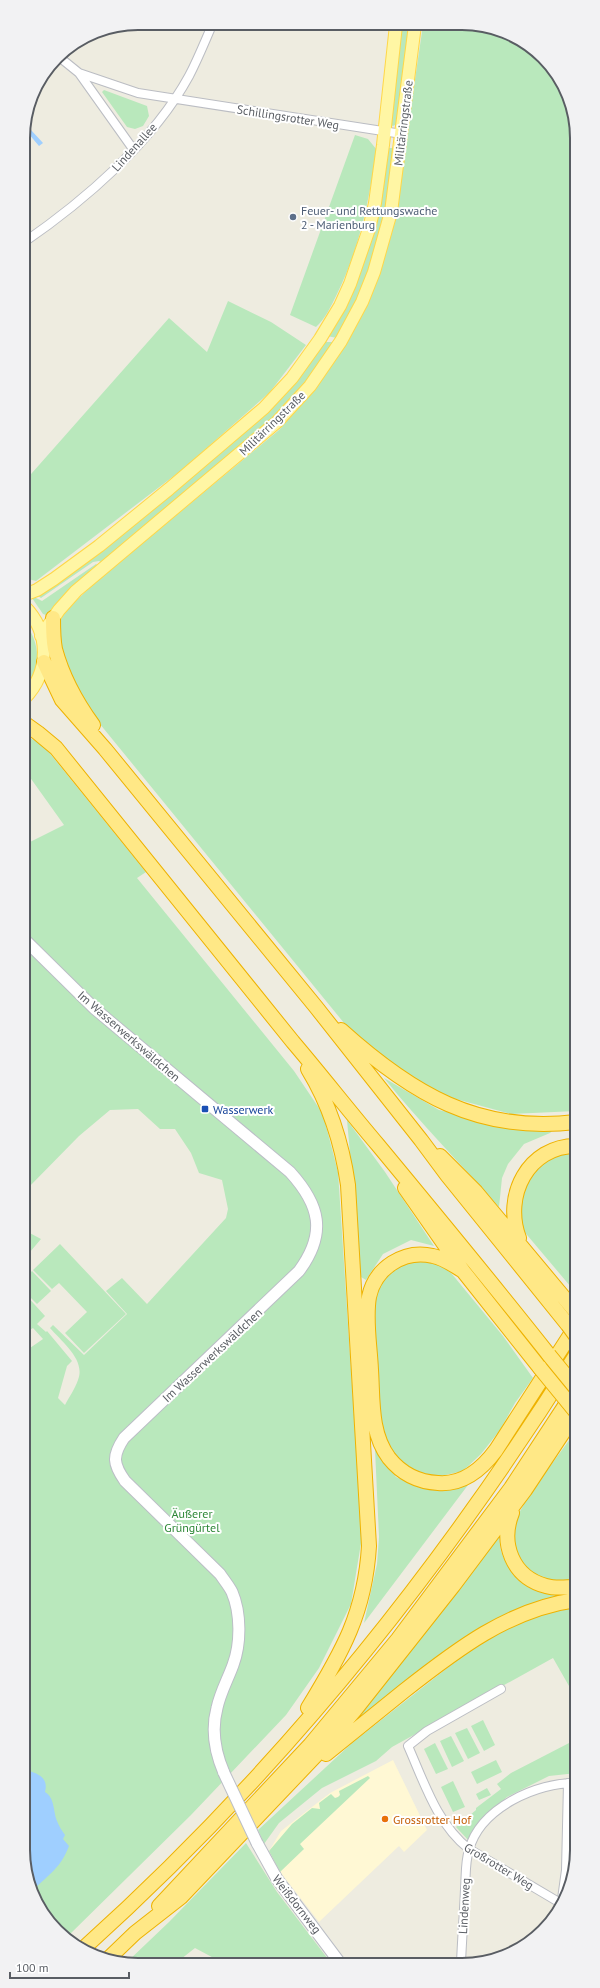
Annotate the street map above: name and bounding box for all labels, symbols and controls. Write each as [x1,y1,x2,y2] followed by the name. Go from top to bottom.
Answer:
[390,79,416,167] street label: Militärringstraße
[236,102,340,132] street label: Schillingsrotter Weg
[108,120,160,174] street label: Lindenallee
[301,203,437,232] place label: Feuer- und Rettungswache 2 - Marienburg
[288,212,298,222] marker: Feuer- und Rettungswache 2 - Marienburg
[236,388,308,458] street label: Militärringstraße
[75,987,183,1085] street label: Im Wasserwerkswäldchen
[213,1102,274,1117] place label: Wasserwerk
[200,1104,210,1114] marker: Wasserwerk
[159,1305,265,1405] street label: Im Wasserwerkswäldchen
[164,1506,220,1535] park label: Äußerer Grüngürtel
[393,1812,472,1827] place label: Grossrotter Hof
[380,1814,390,1824] marker: Grossrotter Hof
[462,1839,536,1893] street label: Großrotter Weg
[269,1872,325,1936] street label: Weißdornweg
[455,1878,473,1934] street label: Lindenweg
[10,1954,129,1980] scale bar
[16,1960,49,1975] text: 100 m

